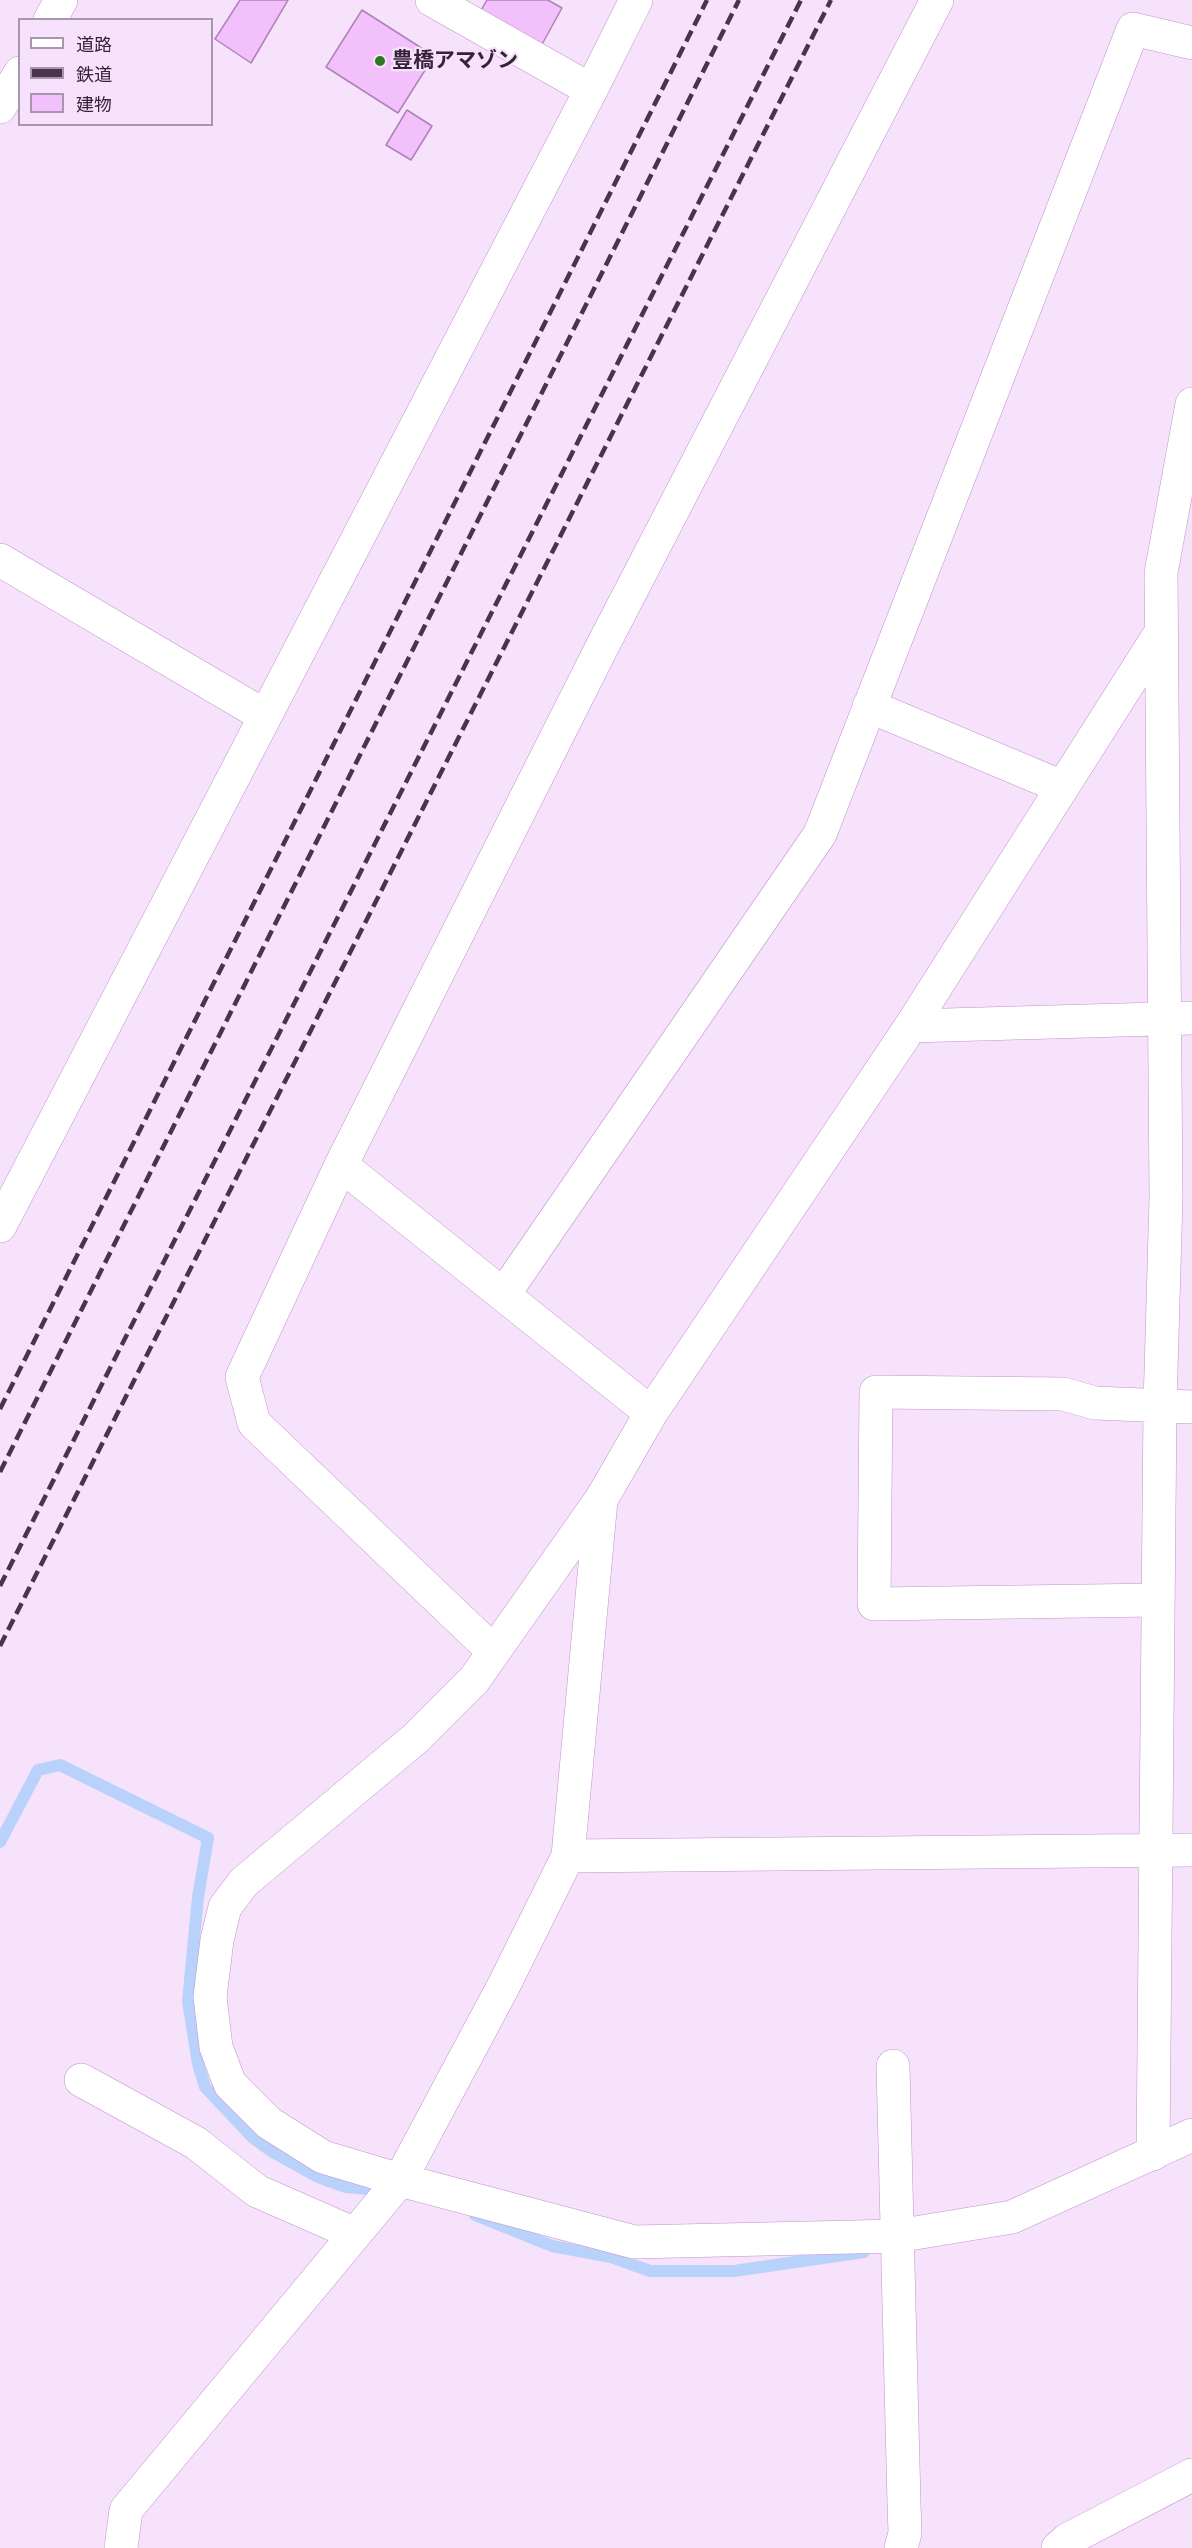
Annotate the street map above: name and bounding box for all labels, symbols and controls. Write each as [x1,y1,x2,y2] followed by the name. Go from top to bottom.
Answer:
[18,18,213,126] legend
[76,34,112,56] text: 道路
[392,48,518,74] place label: 豊橋アマゾン
[373,54,387,68] marker: 豊橋アマゾン
[76,64,112,86] text: 鉄道
[76,94,112,116] text: 建物

